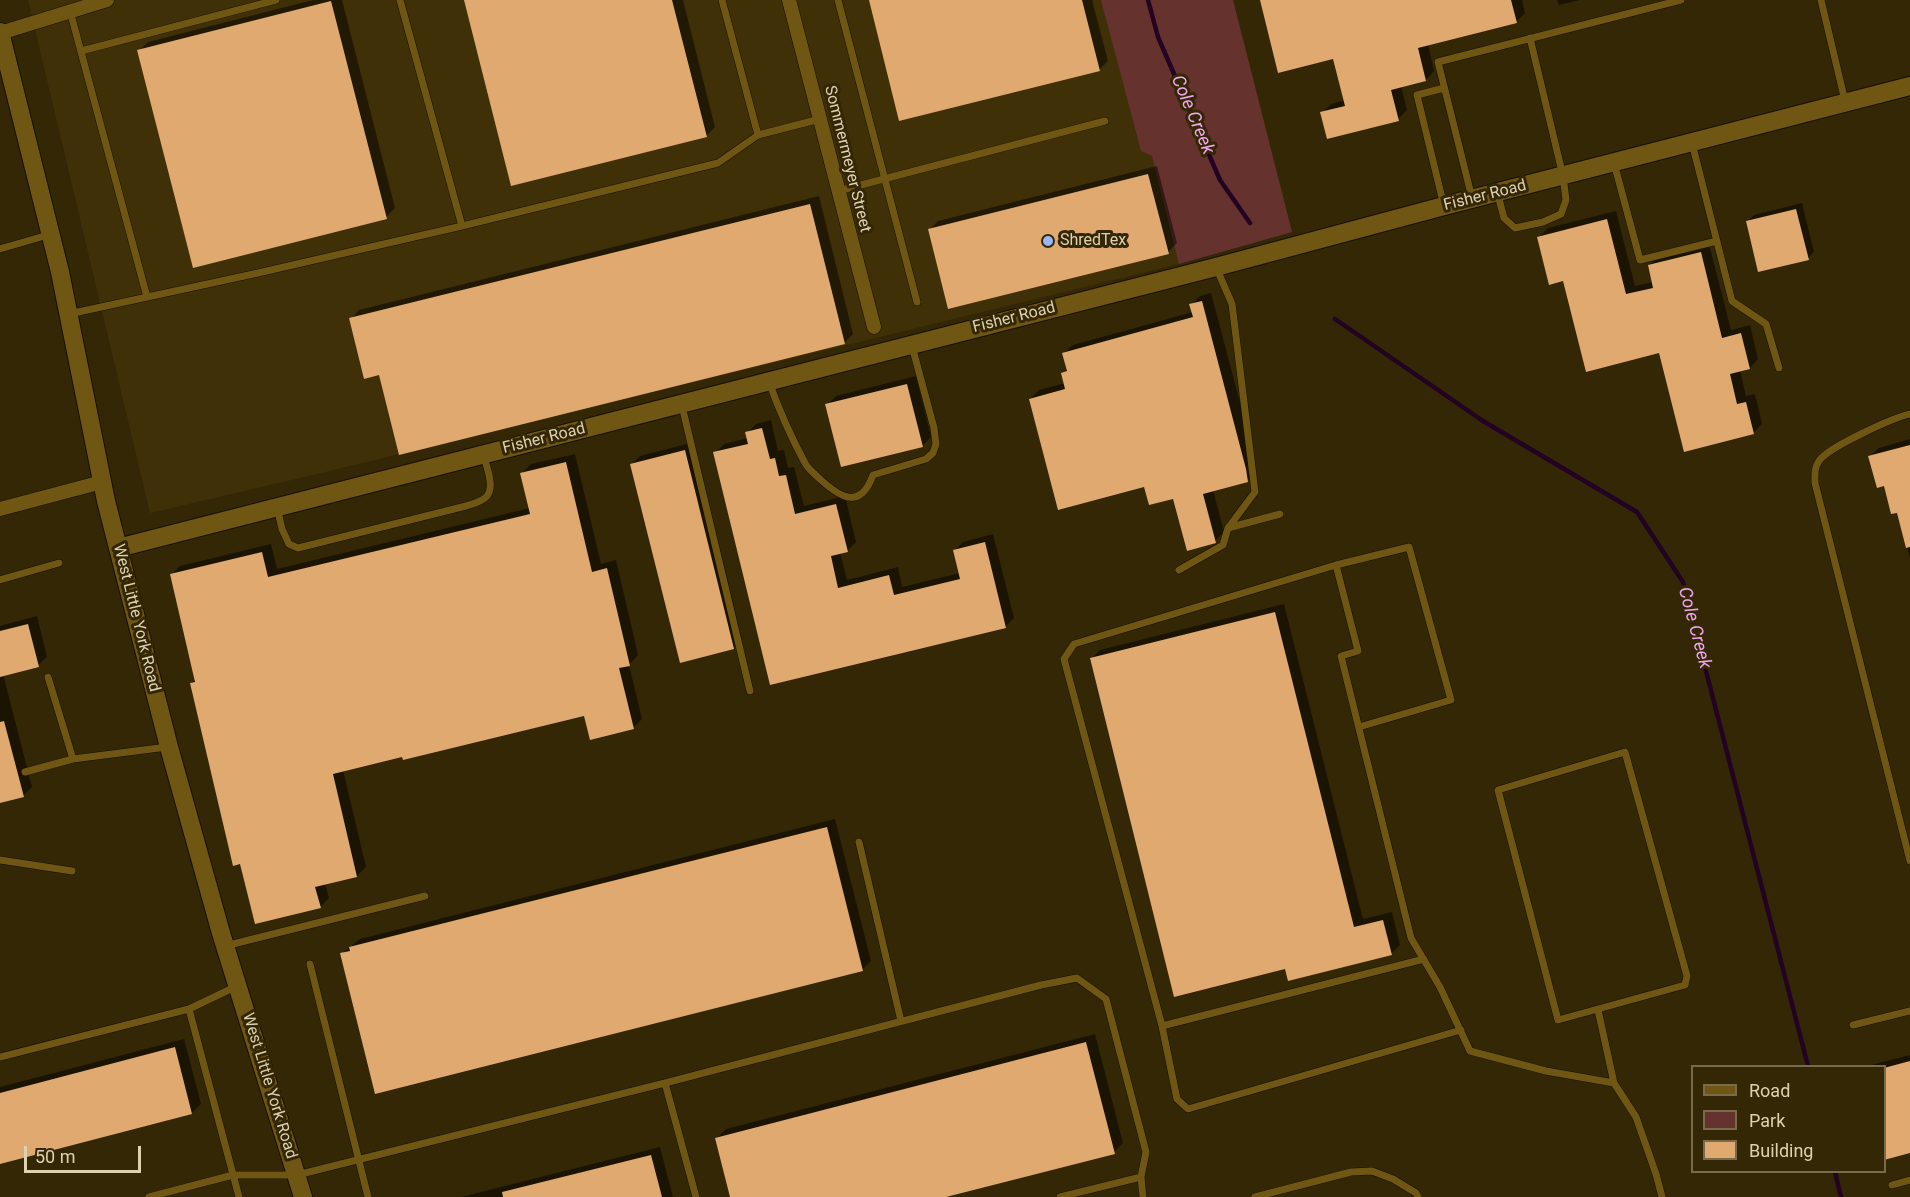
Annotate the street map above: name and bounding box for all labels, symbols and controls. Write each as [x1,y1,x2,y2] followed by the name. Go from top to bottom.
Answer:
[1166,72,1218,158] water label: Cole Creek
[819,84,875,234] street label: Sommermeyer Street
[1442,176,1528,216] street label: Fisher Road
[1060,231,1126,251] place label: ShredTex
[1041,234,1055,248] marker: ShredTex
[971,298,1057,338] street label: Fisher Road
[501,419,587,459] street label: Fisher Road
[108,542,164,694] street label: West Little York Road
[1673,585,1715,671] water label: Cole Creek
[238,1011,300,1161] street label: West Little York Road
[1691,1065,1886,1173] legend
[1749,1080,1790,1101] text: Road
[1749,1110,1785,1131] text: Park
[27,1134,144,1172] scale bar
[1749,1140,1813,1161] text: Building
[35,1146,75,1167] text: 50 m

